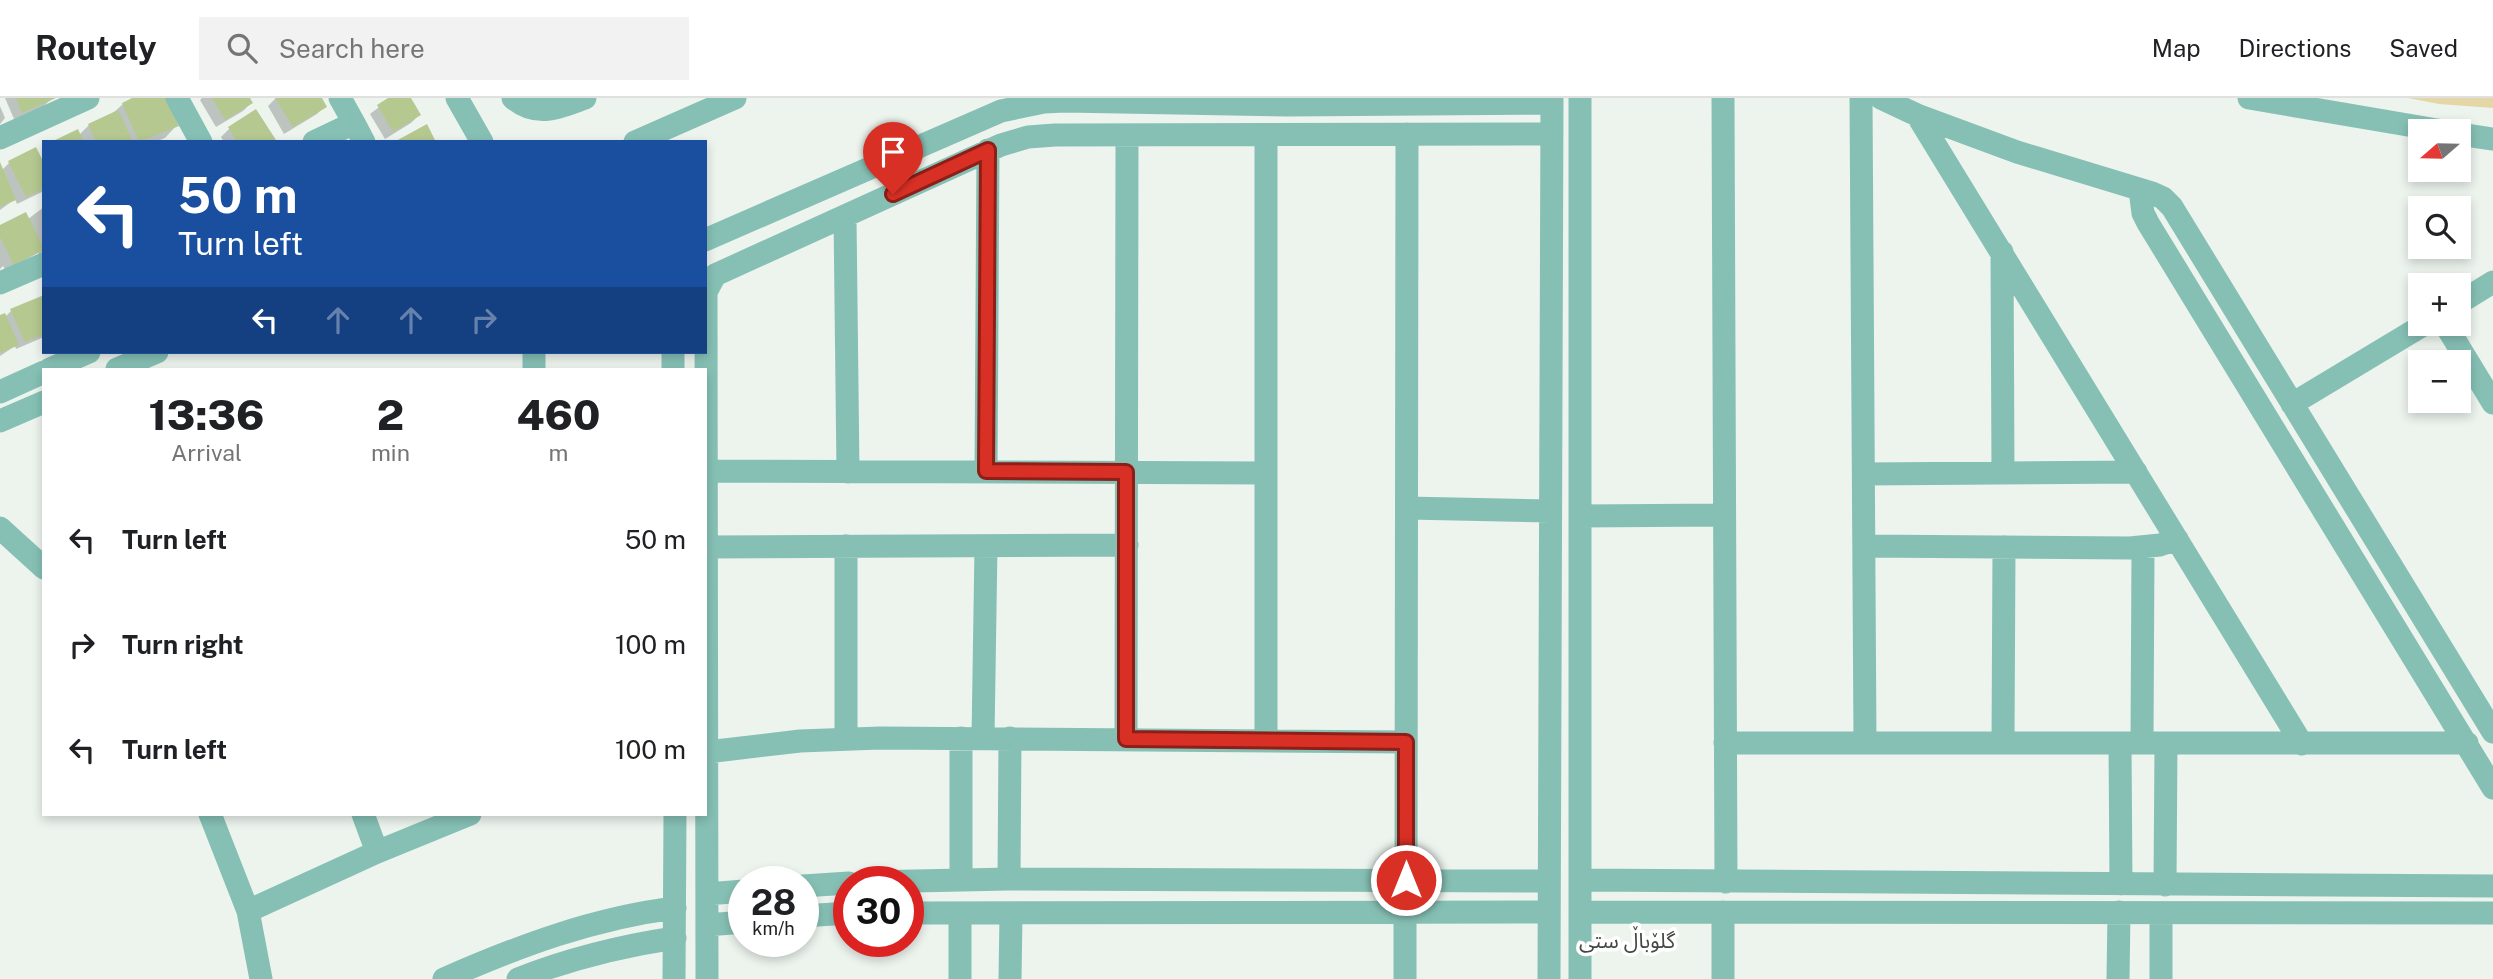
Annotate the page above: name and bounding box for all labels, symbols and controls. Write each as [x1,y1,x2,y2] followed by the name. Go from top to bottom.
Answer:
[199,17,689,80] search box
[35,29,157,67] text: Routely
[223,29,261,67] icon: search
[279,33,425,64] text: Search here
[2152,34,2201,62] text: Map
[2239,34,2351,62] text: Directions
[2389,34,2458,62] text: Saved
[2408,119,2471,182] north arrow
[2408,119,2471,413] map controls
[863,122,923,194] pin
[874,133,912,171] icon: arrive
[178,166,298,224] text: 50 m
[63,168,154,259] icon: left
[2408,196,2471,259] button: search
[178,225,303,262] text: Turn left
[2408,273,2471,336] button: +
[246,301,284,339] icon: left
[319,301,357,339] icon: ahead
[392,301,430,339] icon: ahead
[465,301,503,339] icon: right
[2408,350,2471,413] button: −
[148,390,265,439] text: 13:36
[377,390,404,439] text: 2
[516,390,601,439] text: 460
[171,439,242,466] text: Arrival
[371,439,410,466] text: min
[549,439,568,466] text: m
[63,521,101,559] icon: left
[122,524,227,555] text: Turn left
[625,524,686,555] text: 50 m
[63,626,101,664] icon: right
[122,629,244,660] text: Turn right
[615,629,686,660] text: 100 m
[63,731,101,769] icon: left
[122,734,227,765] text: Turn left
[615,734,686,765] text: 100 m
[1369,843,1443,917] position arrow
[833,866,924,957] speed limit sign: 30
[751,882,796,923] text: 28
[752,918,795,939] text: km/h
[1579,925,1675,953] district label: گلۆباڵ ستی

